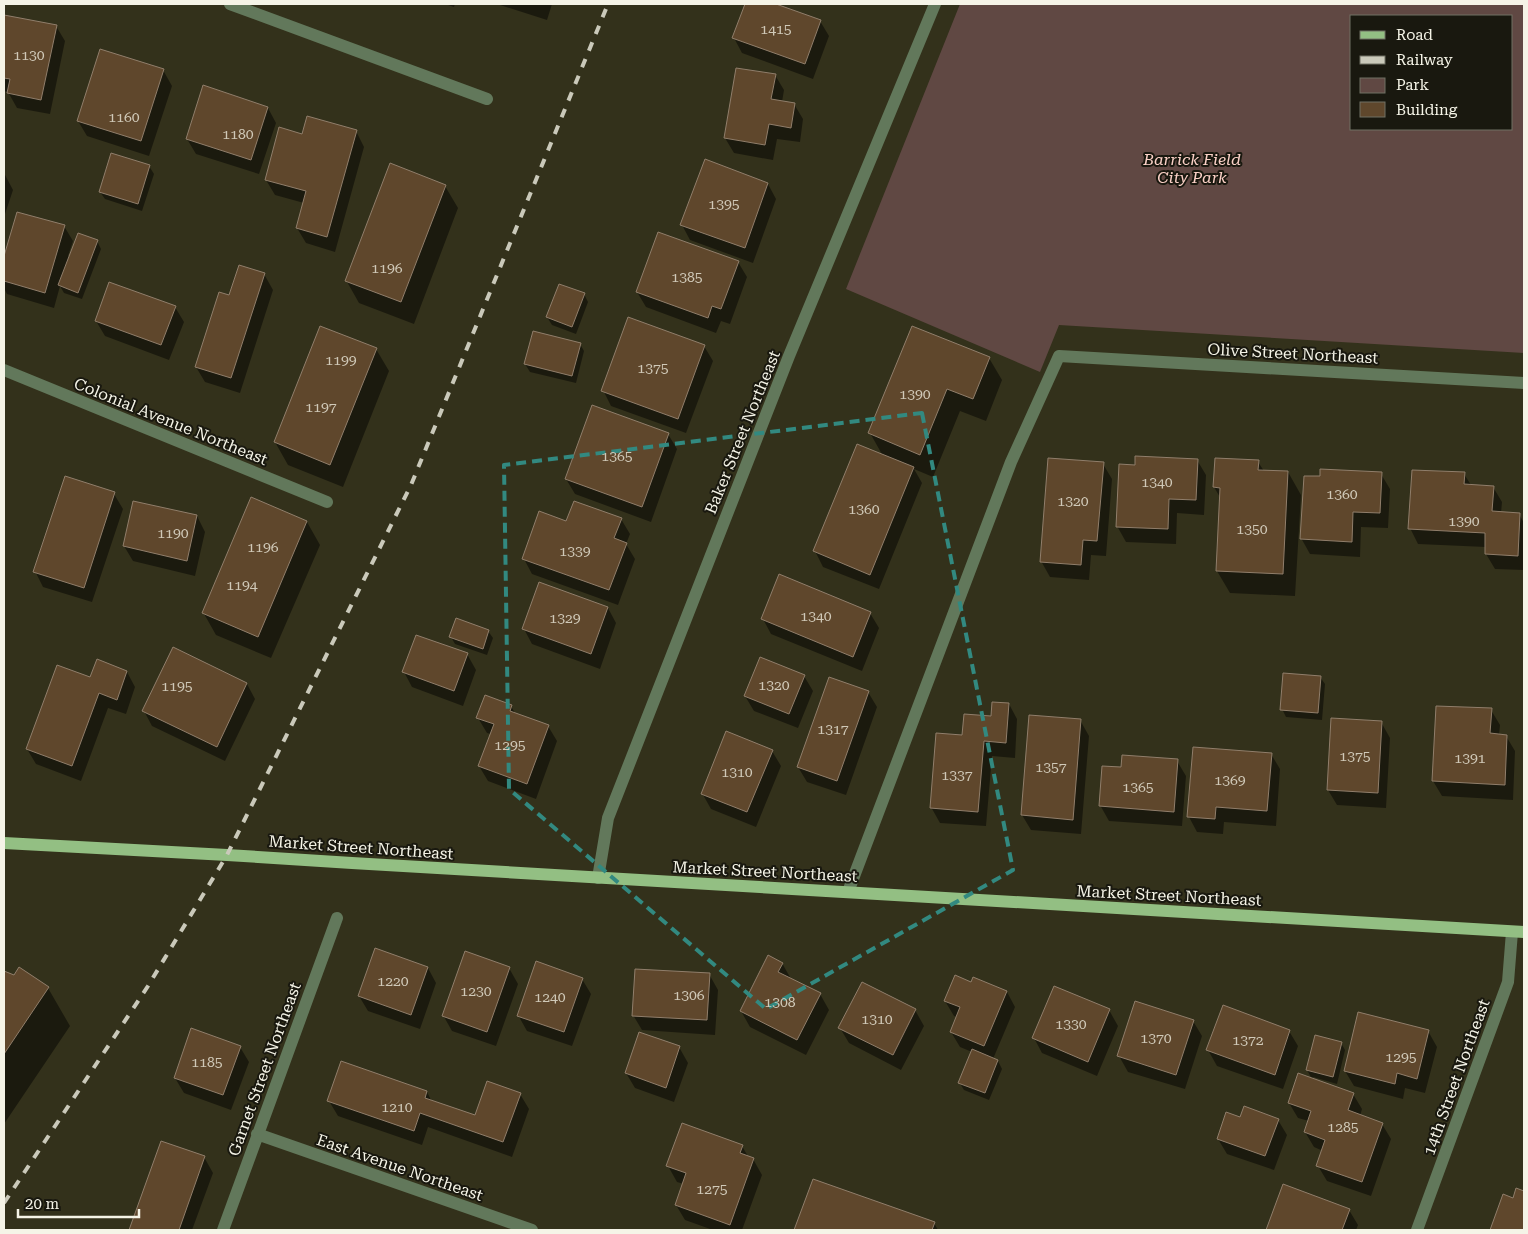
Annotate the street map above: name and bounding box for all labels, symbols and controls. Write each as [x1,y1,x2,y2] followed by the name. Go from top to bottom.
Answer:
[1350,15,1513,130] legend
[760,21,792,37] house number: 1415
[1396,26,1433,44] text: Road
[13,47,45,63] house number: 1130
[1396,51,1453,69] text: Railway
[1396,76,1430,94] text: Park
[1396,101,1458,119] text: Building
[108,109,140,125] house number: 1160
[222,126,254,142] house number: 1180
[1142,150,1241,187] park label: Barrick Field City Park
[708,196,740,212] house number: 1395
[371,260,403,276] house number: 1196
[671,269,703,285] house number: 1385
[1207,340,1379,367] street label: Olive Street Northeast
[701,348,784,517] street label: Baker Street Northeast
[325,352,357,368] house number: 1199
[637,360,669,376] house number: 1375
[71,374,270,469] street label: Colonial Avenue Northeast
[899,386,931,402] house number: 1390
[305,399,337,415] house number: 1197
[601,448,633,464] house number: 1365
[1141,474,1173,490] house number: 1340
[1326,486,1358,502] house number: 1360
[1057,493,1089,509] house number: 1320
[848,501,880,517] house number: 1360
[1448,513,1480,529] house number: 1390
[1236,521,1268,537] house number: 1350
[157,525,189,541] house number: 1190
[247,539,279,555] house number: 1196
[559,543,591,559] house number: 1339
[226,577,258,593] house number: 1194
[800,608,832,624] house number: 1340
[549,610,581,626] house number: 1329
[758,677,790,693] house number: 1320
[161,678,193,694] house number: 1195
[817,721,849,737] house number: 1317
[494,737,526,753] house number: 1295
[1339,748,1371,764] house number: 1375
[1454,750,1486,766] house number: 1391
[1035,759,1067,775] house number: 1357
[721,764,753,780] house number: 1310
[941,767,973,783] house number: 1337
[1214,772,1246,788] house number: 1369
[1122,779,1154,795] house number: 1365
[268,832,454,863] street label: Market Street Northeast
[672,857,858,886] street label: Market Street Northeast
[1076,881,1262,910] street label: Market Street Northeast
[377,973,409,989] house number: 1220
[224,980,305,1159] street label: Garnet Street Northeast
[460,983,492,999] house number: 1230
[673,987,705,1003] house number: 1306
[534,989,566,1005] house number: 1240
[764,994,796,1010] house number: 1308
[1419,996,1494,1158] street label: 14th Street Northeast
[861,1011,893,1027] house number: 1310
[1055,1016,1087,1032] house number: 1330
[1140,1030,1172,1046] house number: 1370
[1232,1032,1264,1048] house number: 1372
[1385,1049,1417,1065] house number: 1295
[191,1054,223,1070] house number: 1185
[381,1099,413,1115] house number: 1210
[1327,1119,1359,1135] house number: 1285
[314,1130,485,1205] street label: East Avenue Northeast
[696,1181,728,1197] house number: 1275
[18,1186,139,1218] scale bar
[25,1195,60,1213] text: 20 m

